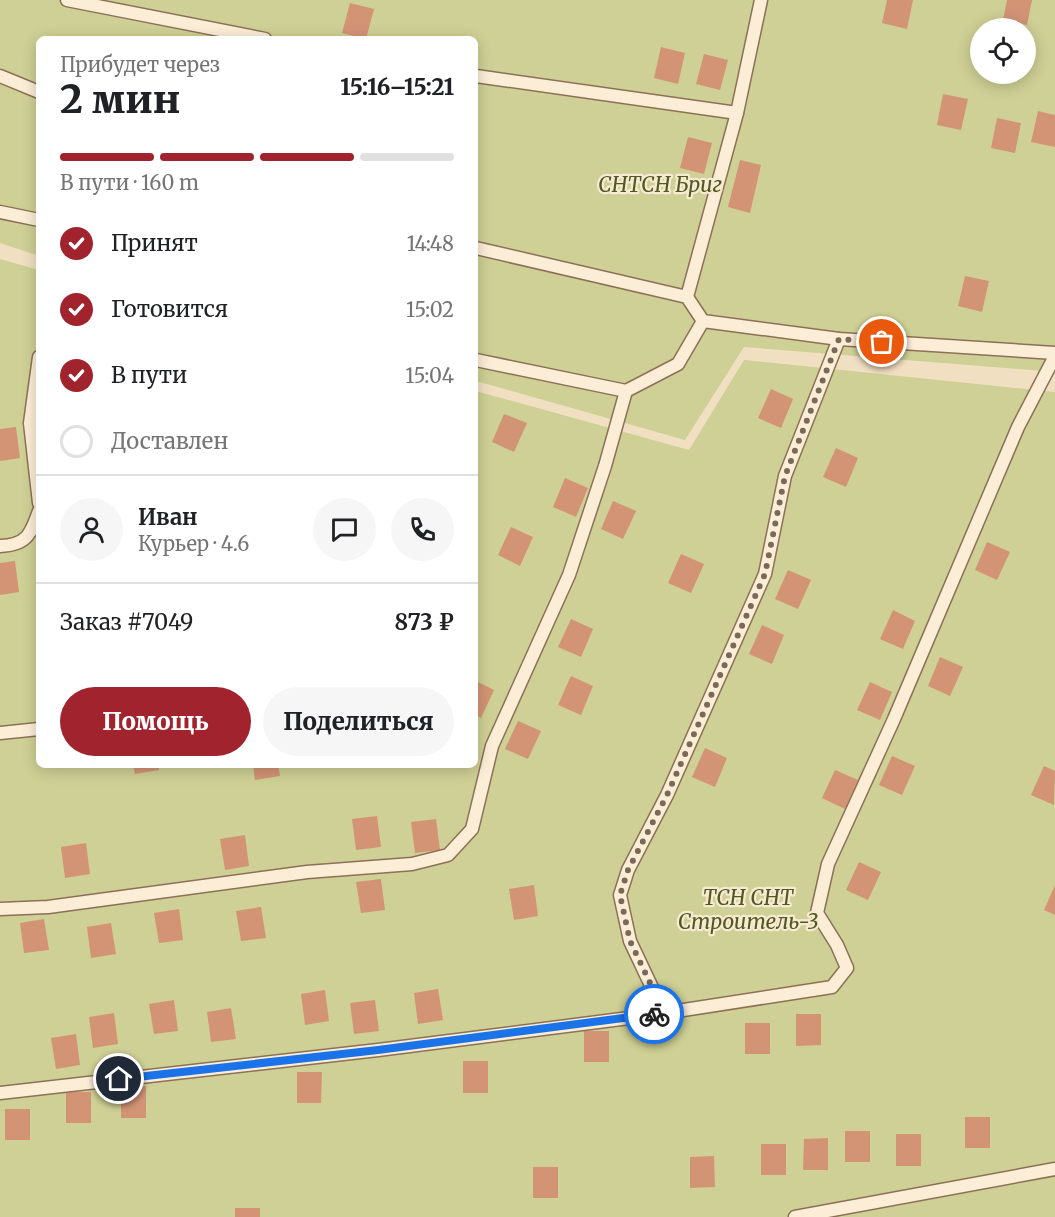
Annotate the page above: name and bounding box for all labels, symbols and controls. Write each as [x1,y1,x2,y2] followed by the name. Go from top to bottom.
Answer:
[970,18,1036,84] map controls
[970,18,1036,84] button: locate
[60,52,220,77] text: Прибудет через
[340,73,454,101] text: 15:16–15:21
[60,75,180,124] text: 2 мин
[60,170,199,195] text: В пути · 160 m
[598,171,723,198] park label: СНТСН Бриг
[60,227,93,260] icon: check
[111,229,198,257] text: Принят
[407,231,454,256] text: 14:48
[60,293,93,326] icon: check
[111,295,228,323] text: Готовится
[406,297,454,322] text: 15:02
[856,316,907,367] pin
[865,325,898,358] icon: bag
[60,359,93,392] icon: check
[111,361,187,389] text: В пути
[405,363,454,388] text: 15:04
[111,427,228,455] text: Доставлен
[60,498,123,561] button: person
[313,498,376,561] button: chat
[391,498,454,561] button: phone
[138,503,198,531] text: Иван
[138,531,249,556] text: Курьер · 4.6
[60,608,193,636] text: Заказ #7049
[395,608,454,636] text: 873 ₽
[60,687,251,756] button: Помощь
[263,687,454,756] button: Поделиться
[678,884,818,935] park label: ТСН СНТ Строитель-3
[624,984,684,1044] courier
[638,998,671,1031] icon: bike
[93,1053,144,1104] pin
[102,1062,135,1095] icon: home

